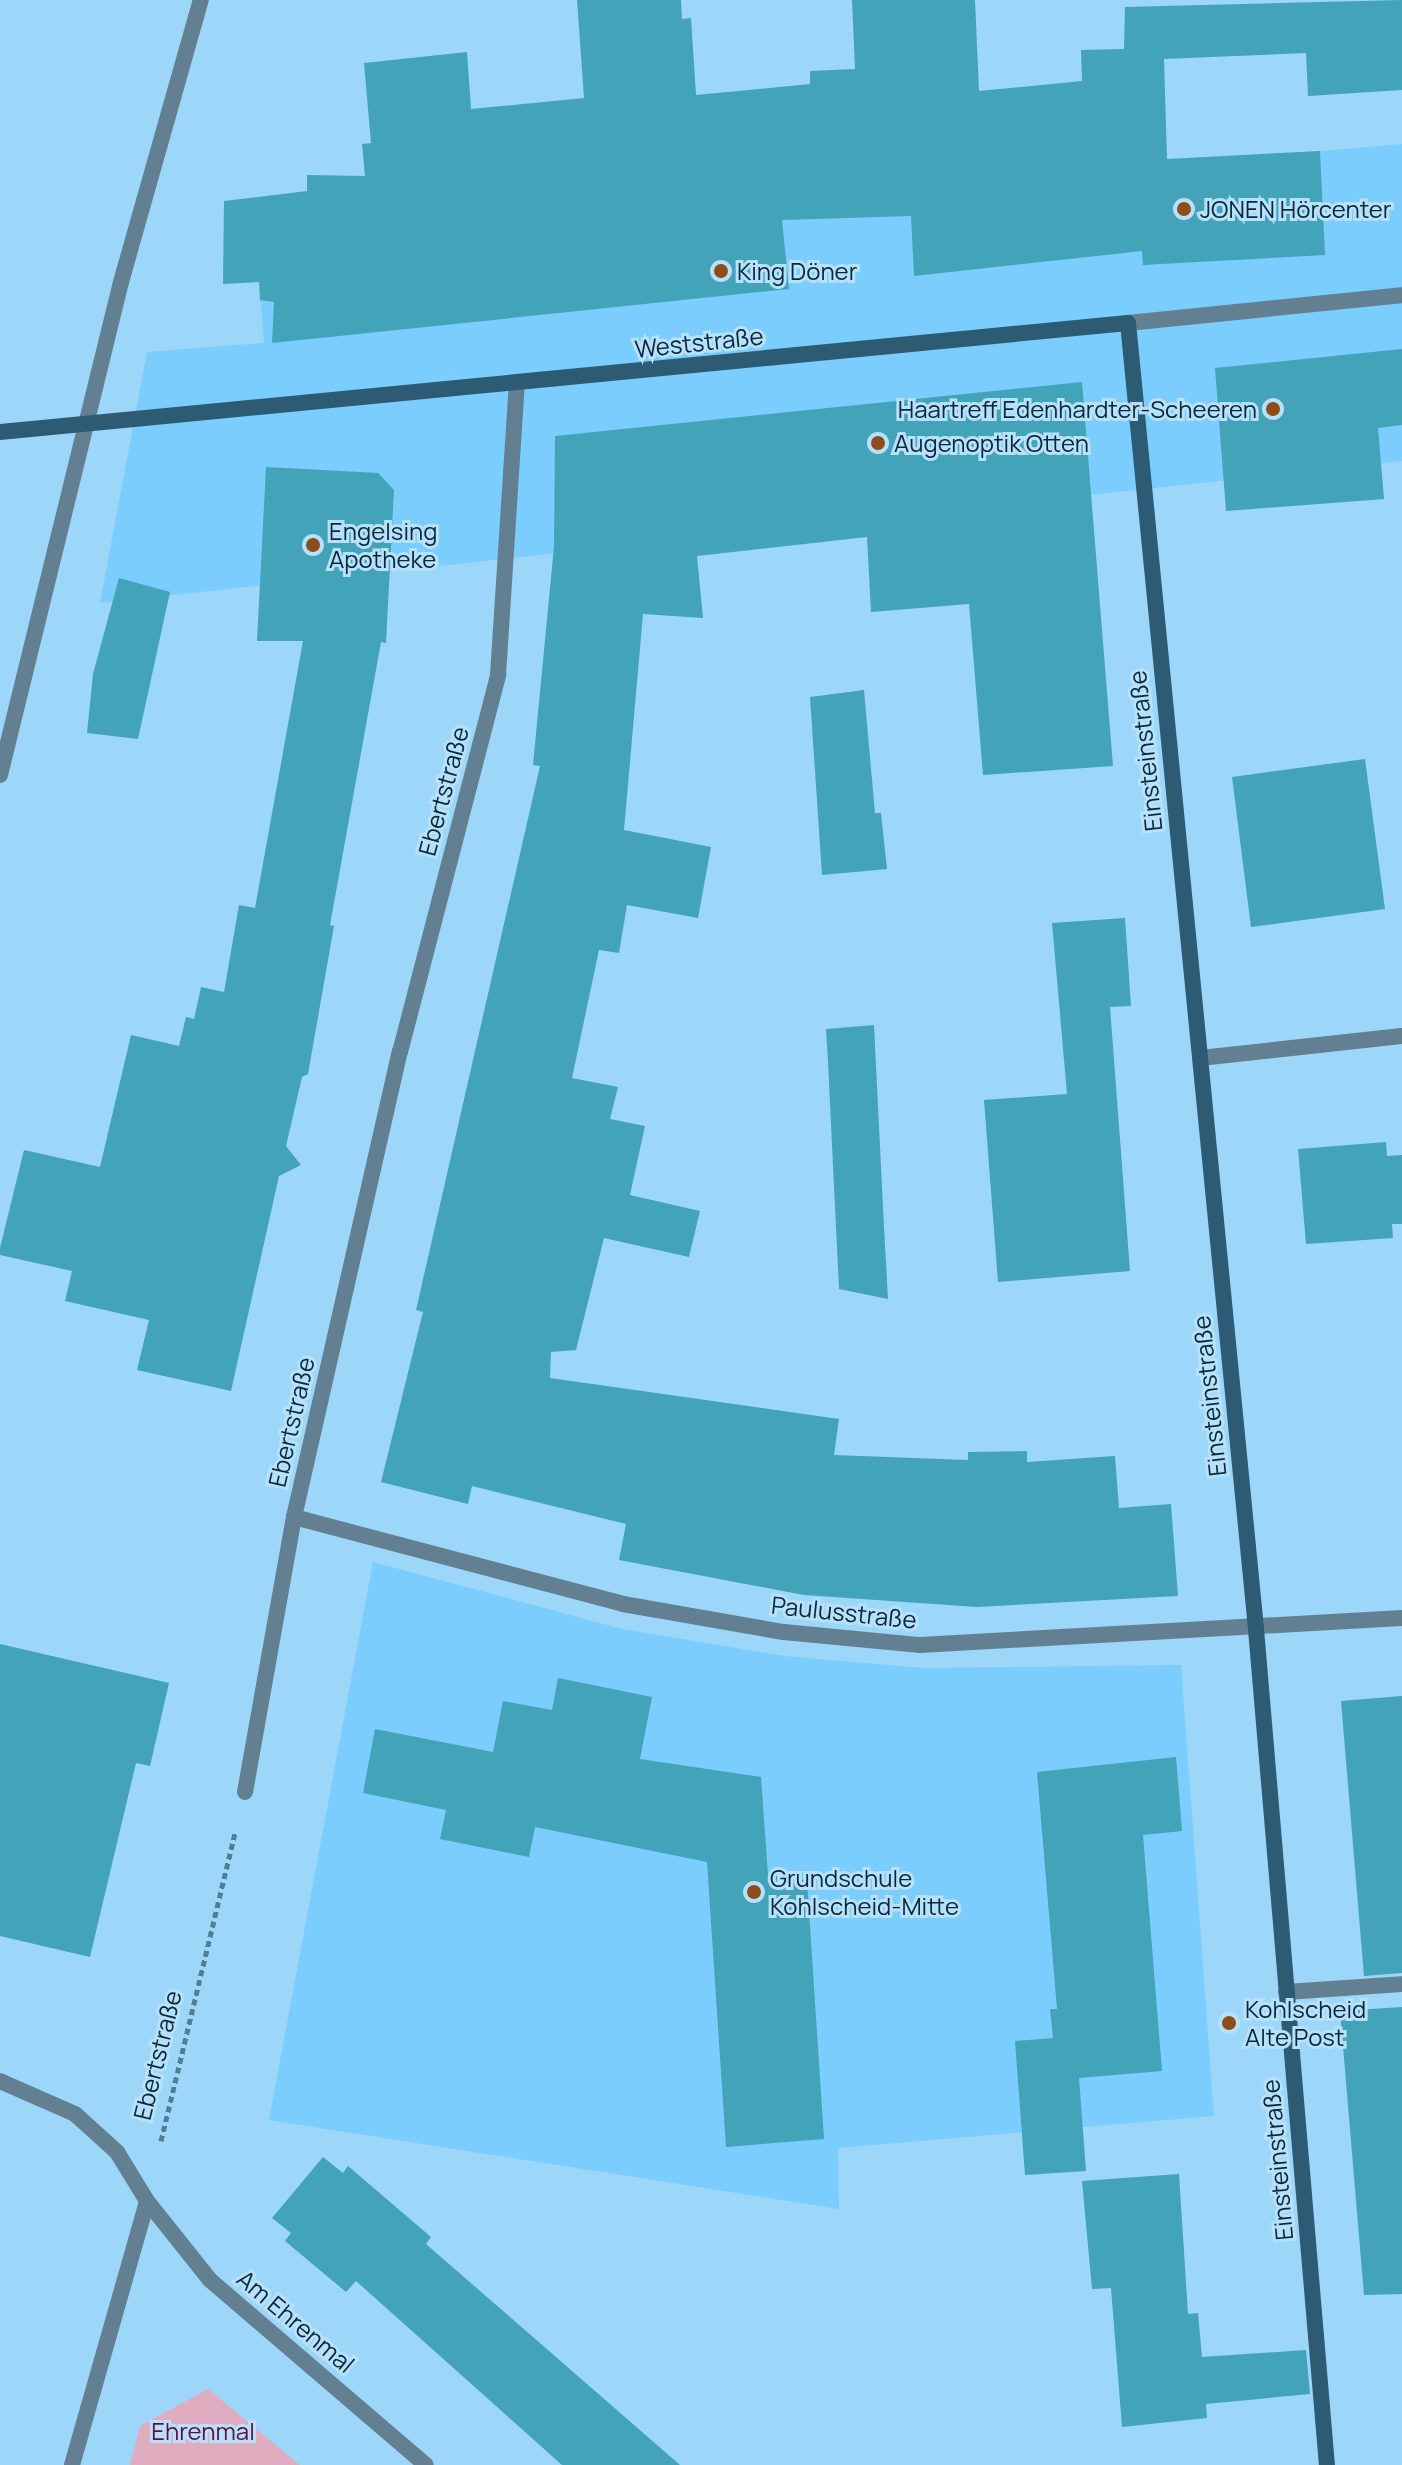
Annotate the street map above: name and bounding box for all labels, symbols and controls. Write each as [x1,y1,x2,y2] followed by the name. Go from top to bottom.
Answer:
[1200,195,1392,223] place label: JONEN Hörcenter
[1175,200,1193,218] marker: JONEN Hörcenter
[737,257,857,285] place label: King Döner
[712,262,730,280] marker: King Döner
[633,321,765,363] street label: Weststraße
[898,395,1257,423] place label: Haartreff Edenhardter-Scheeren
[1264,400,1282,418] marker: Haartreff Edenhardter-Scheeren
[894,429,1089,457] place label: Augenoptik Otten
[869,434,887,452] marker: Augenoptik Otten
[329,517,437,573] place label: Engelsing Apotheke
[304,536,322,554] marker: Engelsing Apotheke
[1122,669,1168,833] street label: Einsteinstraße
[412,723,474,859] street label: Ebertstraße
[1186,1314,1232,1478] street label: Einsteinstraße
[262,1354,320,1490] street label: Ebertstraße
[770,1590,918,1634] street label: Paulusstraße
[770,1864,959,1920] place label: Grundschule Kohlscheid-Mitte
[745,1883,763,1901] marker: Grundschule Kohlscheid-Mitte
[127,1987,187,2123] street label: Ebertstraße
[1245,1995,1366,2051] place label: Kohlscheid Alte Post
[1220,2014,1238,2032] marker: Kohlscheid Alte Post
[1256,2078,1298,2242] street label: Einsteinstraße
[232,2264,360,2378] street label: Am Ehrenmal
[151,2417,255,2445] park label: Ehrenmal

